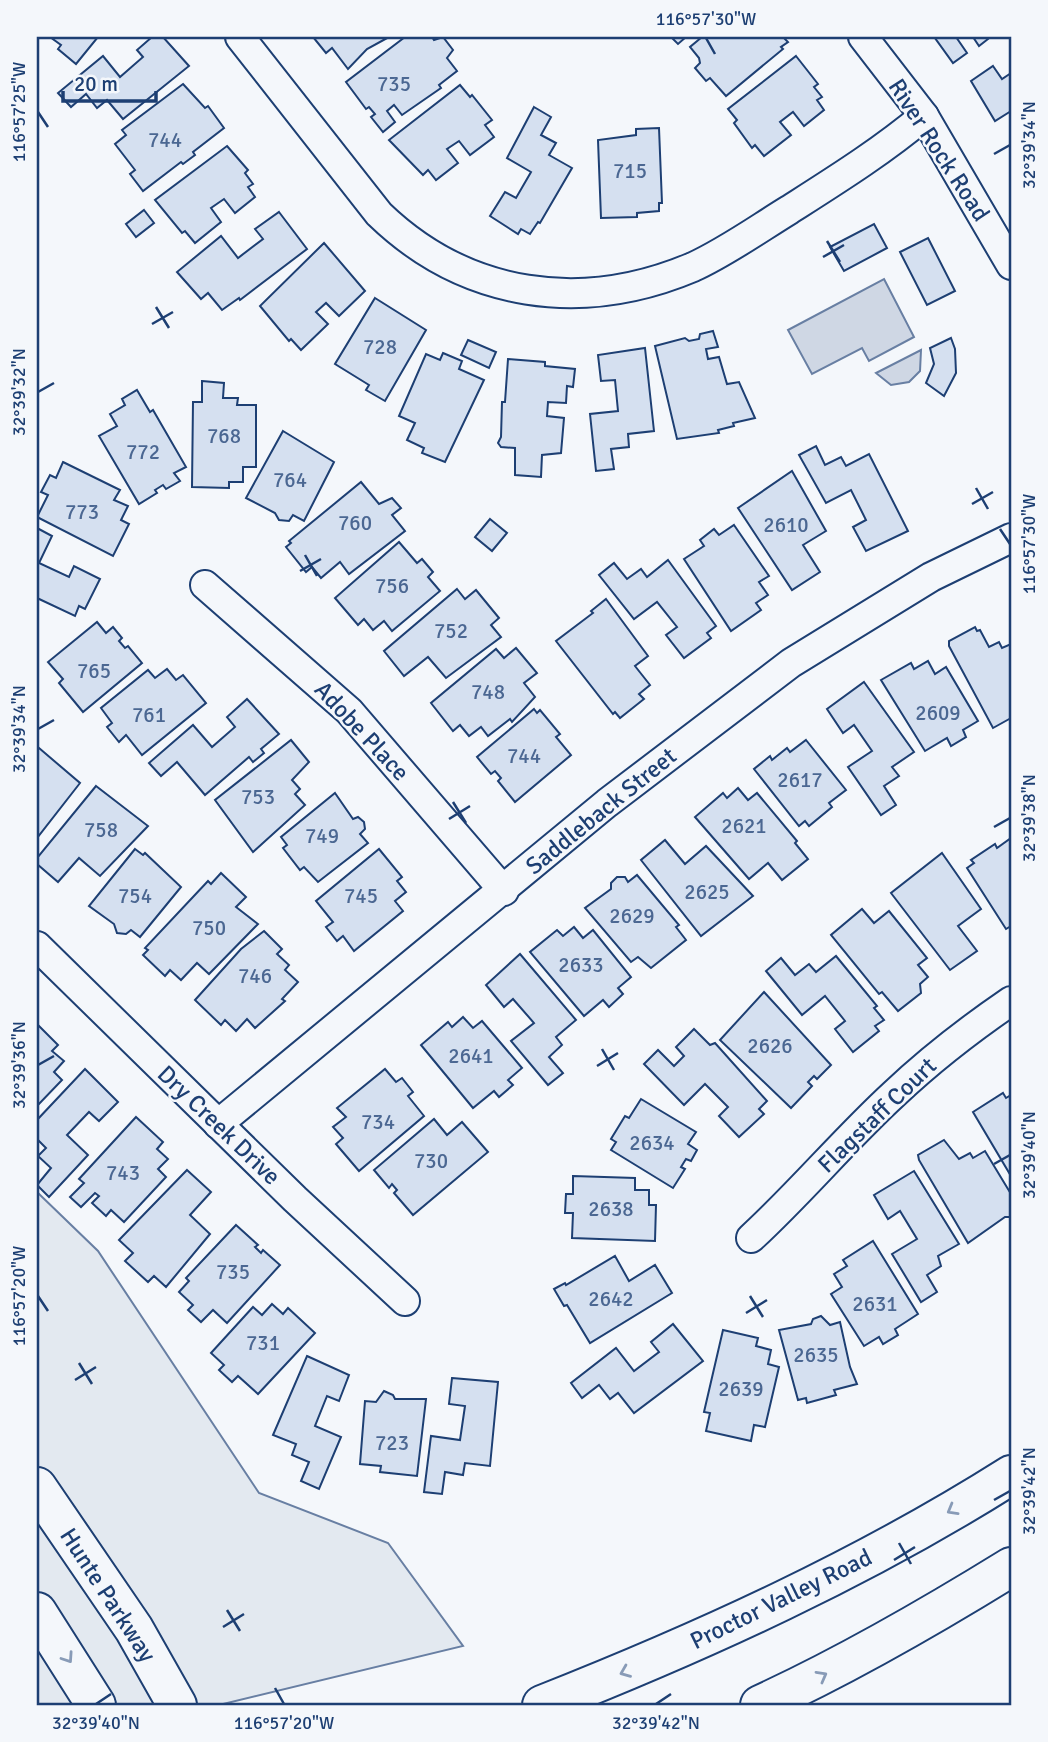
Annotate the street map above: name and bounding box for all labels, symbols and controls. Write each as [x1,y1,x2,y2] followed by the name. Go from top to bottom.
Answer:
[656,8,756,30] text: 116°57'30"W
[63,60,156,104] scale bar
[8,62,30,162] text: 116°57'25"W
[74,71,118,97] text: 20 m
[377,71,411,97] house number: 735
[882,73,996,227] street label: River Rock Road
[1018,101,1040,189] text: 32°39'34"N
[148,127,182,153] house number: 744
[613,158,647,184] house number: 715
[363,334,397,360] house number: 728
[8,348,30,436] text: 32°39'32"N
[207,423,241,449] house number: 768
[126,439,160,465] house number: 772
[273,467,307,493] house number: 764
[1018,494,1040,594] text: 116°57'30"W
[65,499,99,525] house number: 773
[338,510,372,536] house number: 760
[763,512,809,538] house number: 2610
[375,573,409,599] house number: 756
[434,618,468,644] house number: 752
[77,658,111,684] house number: 765
[308,675,416,787] street label: Adobe Place
[471,679,505,705] house number: 748
[8,685,30,773] text: 32°39'34"N
[915,700,961,726] house number: 2609
[132,702,166,728] house number: 761
[519,741,683,881] street label: Saddleback Street
[507,743,541,769] house number: 744
[777,767,823,793] house number: 2617
[1018,774,1040,862] text: 32°39'38"N
[241,784,275,810] house number: 753
[721,813,767,839] house number: 2621
[84,817,118,843] house number: 758
[305,823,339,849] house number: 749
[684,879,730,905] house number: 2625
[118,883,152,909] house number: 754
[344,883,378,909] house number: 745
[609,903,655,929] house number: 2629
[192,915,226,941] house number: 750
[558,952,604,978] house number: 2633
[238,963,272,989] house number: 746
[8,1021,30,1109] text: 32°39'36"N
[747,1033,793,1059] house number: 2626
[448,1043,494,1069] house number: 2641
[811,1051,943,1179] street label: Flagstaff Court
[151,1059,287,1191] street label: Dry Creek Drive
[361,1109,395,1135] house number: 734
[1018,1111,1040,1199] text: 32°39'40"N
[629,1130,675,1156] house number: 2634
[414,1148,448,1174] house number: 730
[106,1160,140,1186] house number: 743
[588,1196,634,1222] house number: 2638
[8,1246,30,1346] text: 116°57'20"W
[216,1259,250,1285] house number: 735
[588,1286,634,1312] house number: 2642
[852,1291,898,1317] house number: 2631
[246,1330,280,1356] house number: 731
[793,1342,839,1368] house number: 2635
[718,1376,764,1402] house number: 2639
[375,1430,409,1456] house number: 723
[1018,1447,1040,1535] text: 32°39'42"N
[947,1502,960,1515] one-way arrow
[53,1522,163,1668] street label: Hunte Parkway
[685,1542,877,1656] street label: Proctor Valley Road
[60,1650,72,1663] one-way arrow
[620,1663,632,1677] one-way arrow
[815,1671,827,1684] one-way arrow
[52,1712,140,1734] text: 32°39'40"N
[234,1712,334,1734] text: 116°57'20"W
[612,1712,700,1734] text: 32°39'42"N

